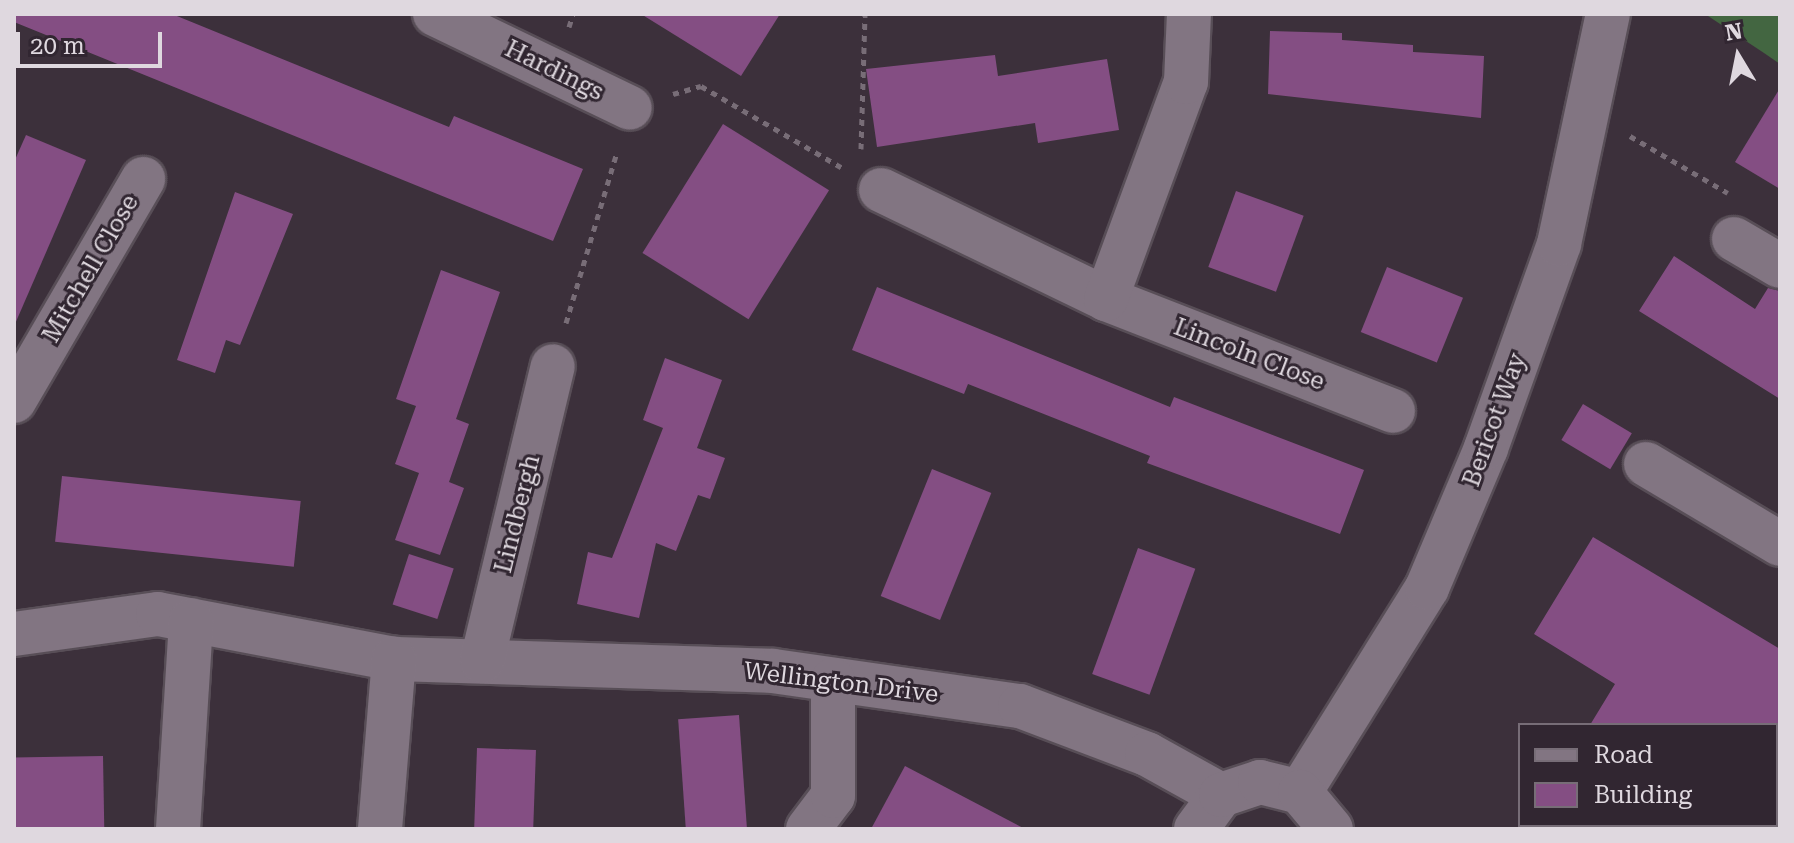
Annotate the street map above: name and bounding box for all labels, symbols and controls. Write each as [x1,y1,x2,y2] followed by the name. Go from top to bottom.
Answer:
[20,16,166,66] scale bar
[1698,16,1778,96] north arrow
[1723,18,1744,46] text: N
[30,32,85,60] text: 20 m
[500,35,608,107] street label: Hardings
[37,190,145,348] street label: Mitchell Close
[1170,313,1328,397] street label: Lincoln Close
[1458,349,1532,491] street label: Bericot Way
[489,452,547,576] street label: Lindbergh
[742,657,940,709] street label: Wellington Drive
[1518,723,1778,827] legend
[1594,741,1653,769] text: Road
[1594,781,1692,809] text: Building

